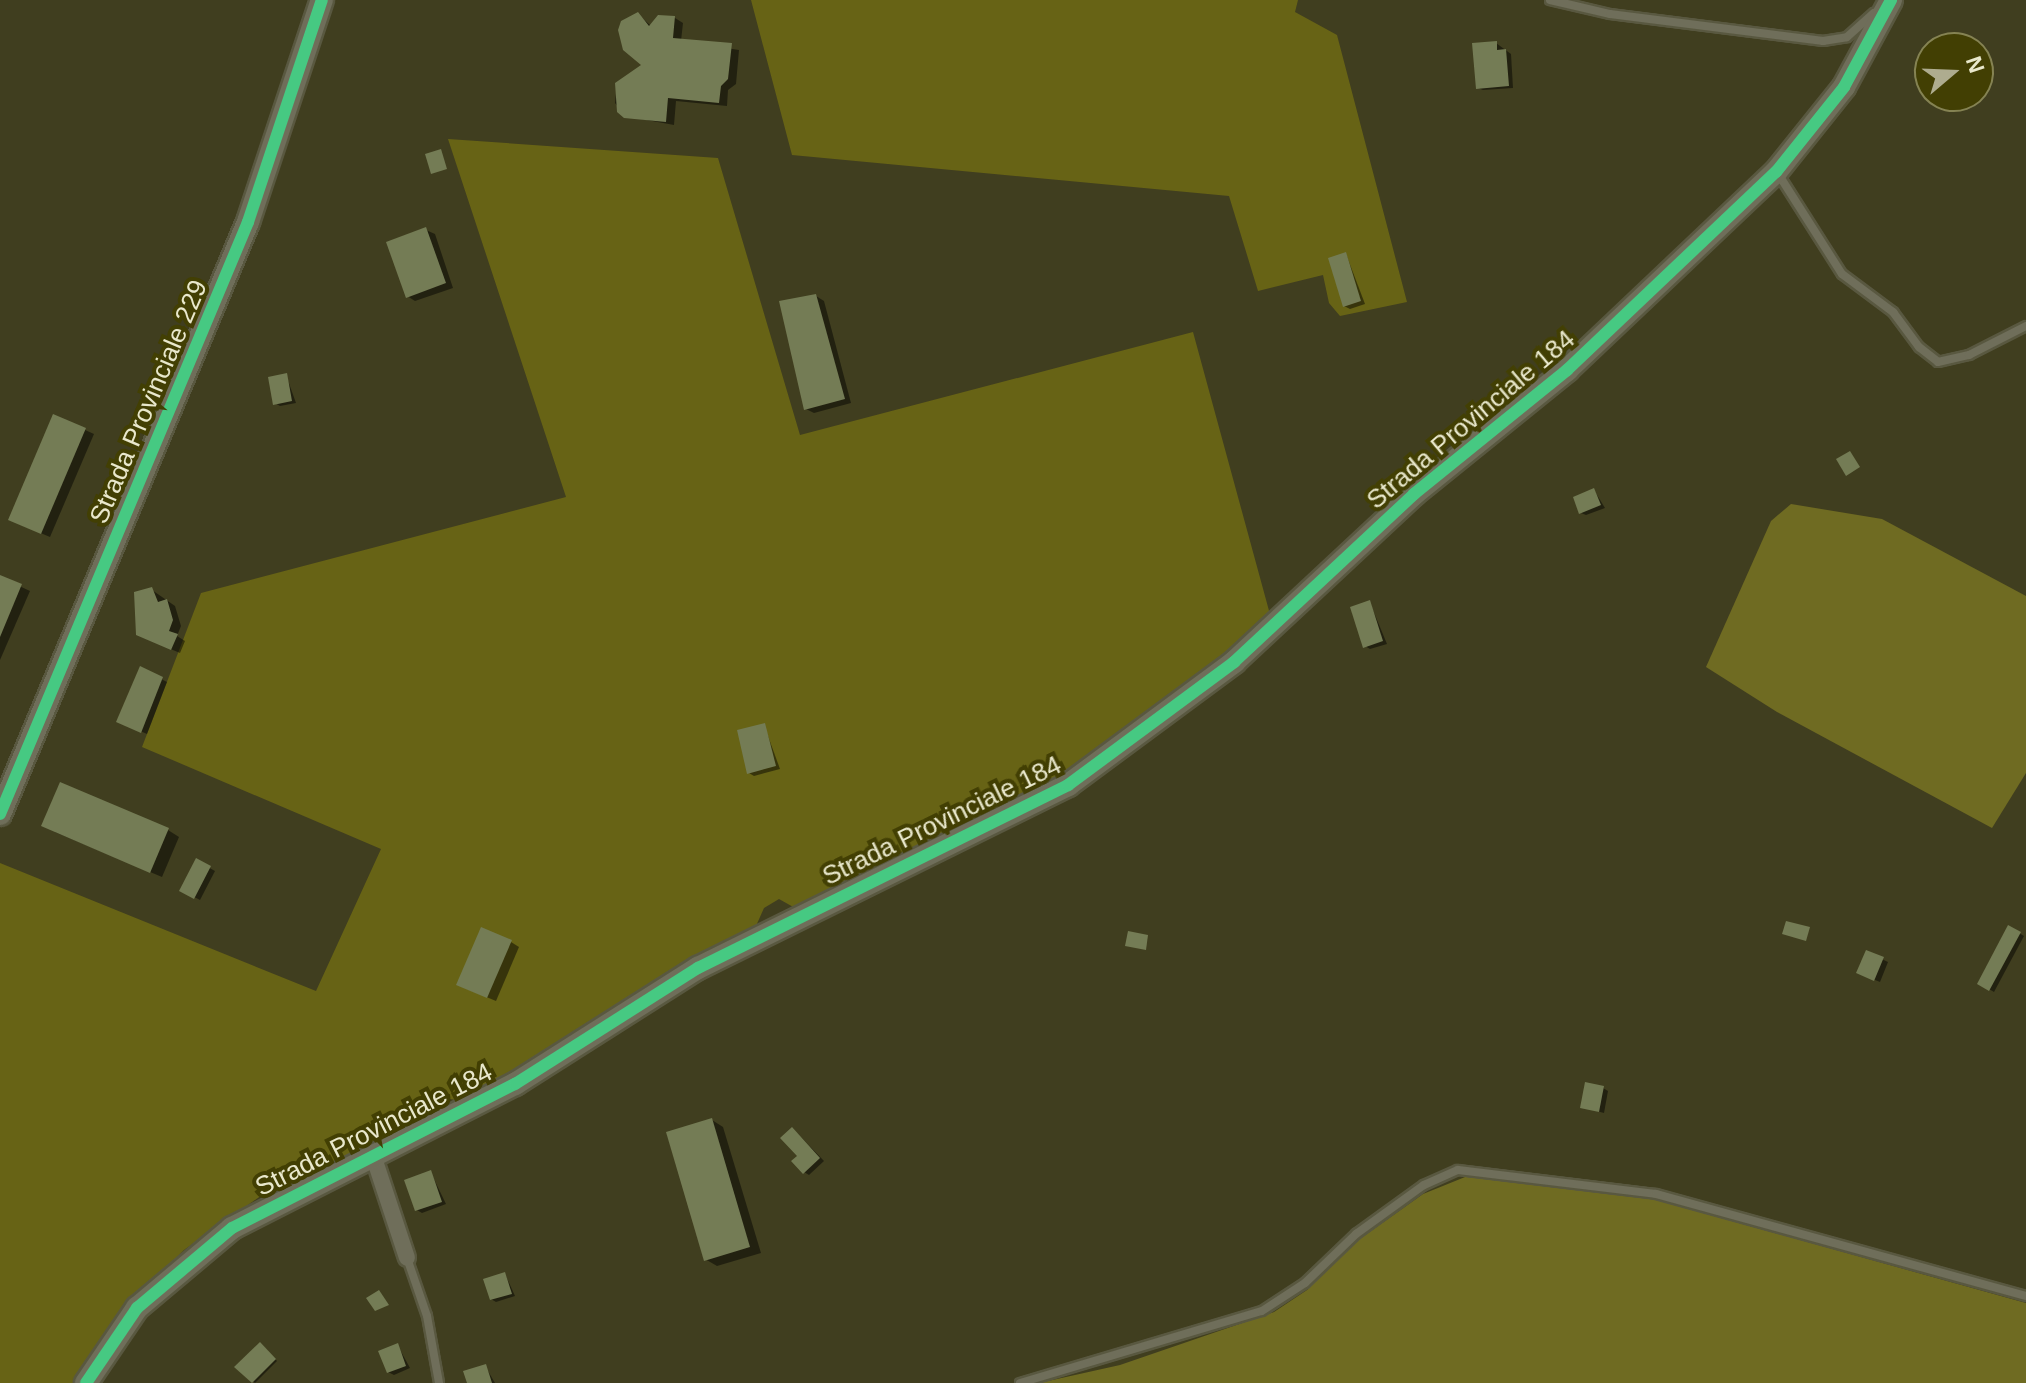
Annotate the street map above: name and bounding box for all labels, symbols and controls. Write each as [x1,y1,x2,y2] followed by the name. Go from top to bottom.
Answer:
[1914,32,1994,112] north arrow
[1961,53,1990,76] text: N
[84,276,214,528] street label: Strada Provinciale 229
[1361,324,1581,516] street label: Strada Provinciale 184
[818,750,1066,892] street label: Strada Provinciale 184
[250,1057,498,1203] street label: Strada Provinciale 184

